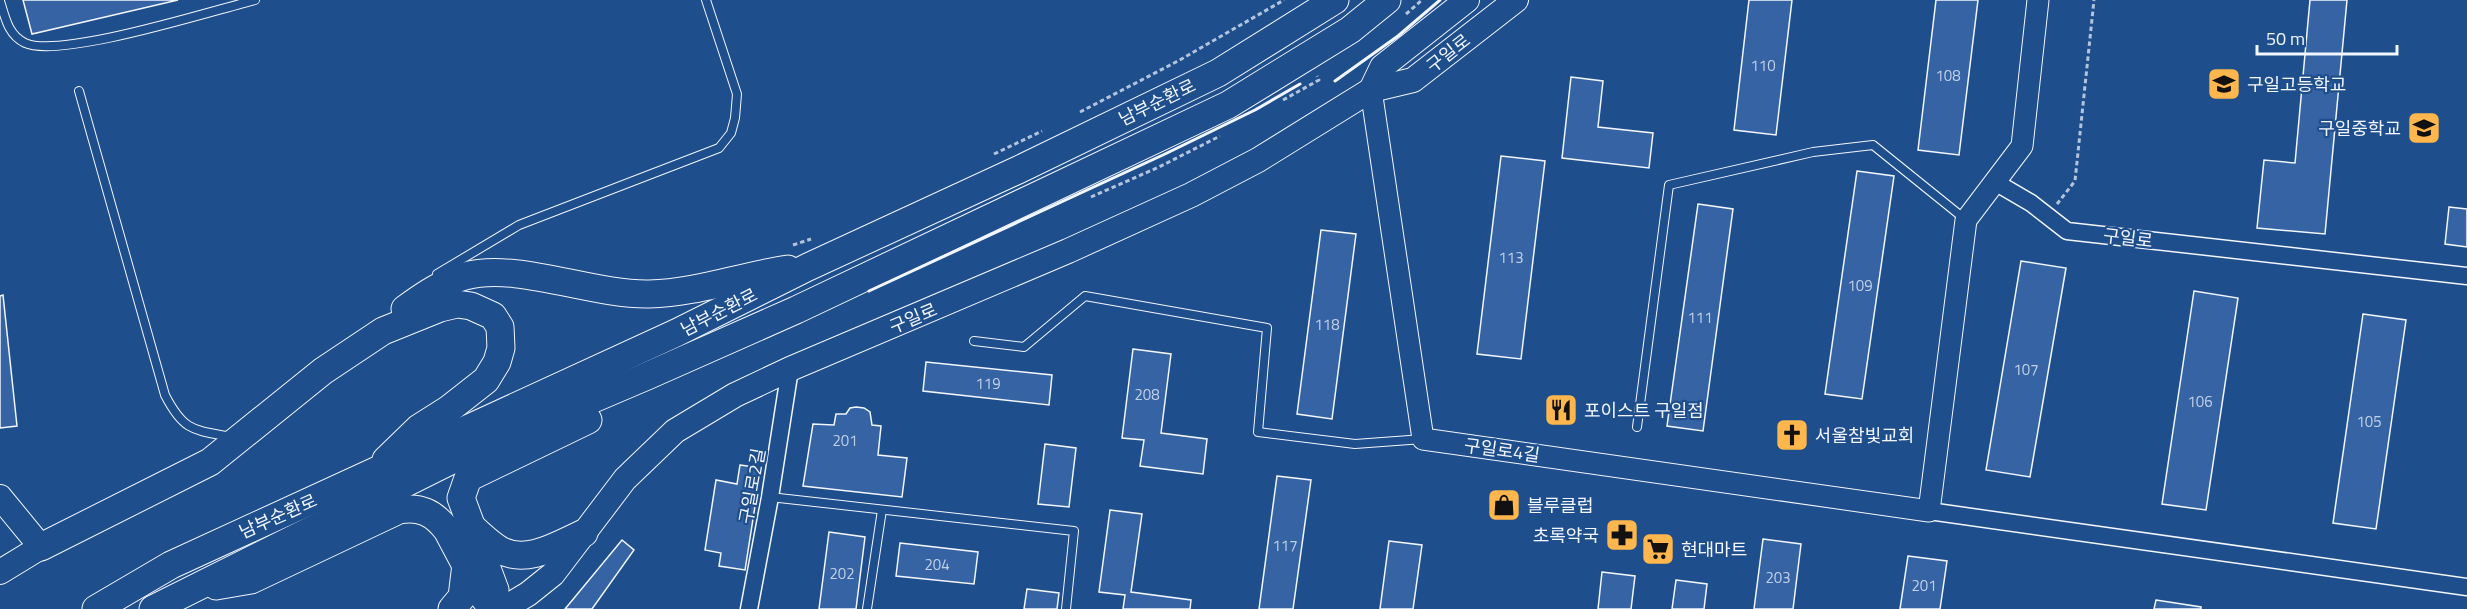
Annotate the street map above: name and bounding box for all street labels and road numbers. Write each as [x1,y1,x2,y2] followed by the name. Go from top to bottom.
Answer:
[1420,27,1476,79] street label: 구일로
[1114,72,1200,132] street label: 남부순환로
[2102,222,2154,254] street label: 구일로
[676,281,762,343] street label: 남부순환로
[885,296,941,340] street label: 구일로
[1462,431,1542,469] street label: 구일로4길
[732,446,772,526] street label: 구일로2길
[235,487,321,545] street label: 남부순환로

